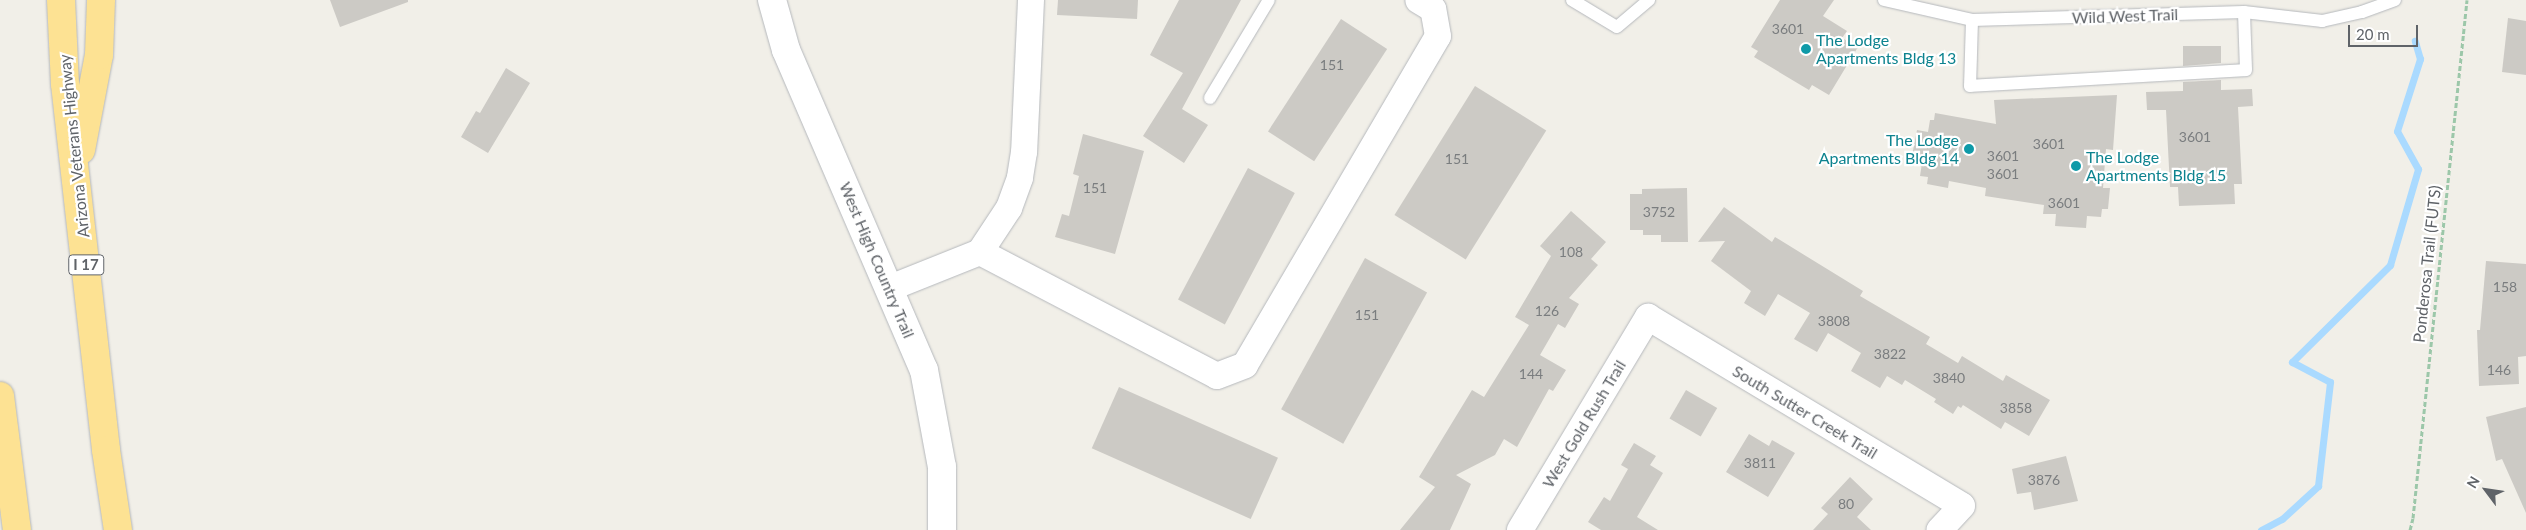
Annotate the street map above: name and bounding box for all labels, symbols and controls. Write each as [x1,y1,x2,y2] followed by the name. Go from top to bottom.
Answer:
[2071,5,2179,27] street label: Wild West Trail
[2351,15,2421,47] scale bar
[1772,21,1804,37] house number: 3601
[2356,25,2390,43] text: 20 m
[1816,30,1956,68] place label: The Lodge Apartments Bldg 13
[1800,43,1812,55] marker: The Lodge Apartments Bldg 13
[55,53,93,239] street label: Arizona Veterans Highway
[1320,57,1344,73] house number: 151
[2179,129,2211,145] house number: 3601
[1819,130,1959,168] place label: The Lodge Apartments Bldg 14
[2033,136,2065,152] house number: 3601
[1963,143,1975,155] marker: The Lodge Apartments Bldg 14
[2086,147,2226,185] place label: The Lodge Apartments Bldg 15
[1987,148,2019,164] house number: 3601
[1445,151,1469,167] house number: 151
[2070,160,2082,172] marker: The Lodge Apartments Bldg 15
[1987,166,2019,182] house number: 3601
[835,179,919,341] street label: West High Country Trail
[1083,180,1107,196] house number: 151
[2409,184,2445,344] street label: Ponderosa Trail (FUTS)
[2048,195,2080,211] house number: 3601
[1643,204,1675,220] house number: 3752
[1559,244,1583,260] house number: 108
[67,252,105,278] road number: I 17
[2493,279,2517,295] house number: 158
[1535,303,1559,319] house number: 126
[1355,307,1379,323] house number: 151
[1818,313,1850,329] house number: 3808
[1874,346,1906,362] house number: 3822
[1538,357,1630,491] street label: West Gold Rush Trail
[1729,361,1881,463] street label: South Sutter Creek Trail
[2487,362,2511,378] house number: 146
[1519,366,1543,382] house number: 144
[1933,370,1965,386] house number: 3840
[2000,400,2032,416] house number: 3858
[1744,455,1776,471] house number: 3811
[2461,465,2511,515] north arrow
[2028,472,2060,488] house number: 3876
[2463,473,2483,491] text: N
[1838,496,1854,512] house number: 80

